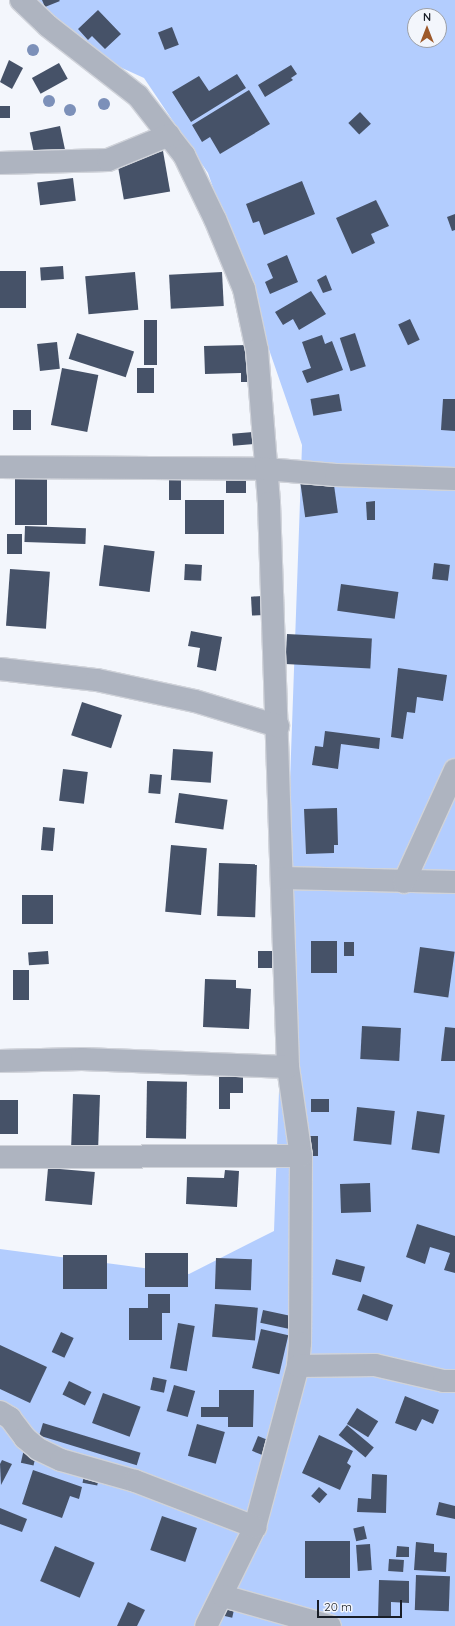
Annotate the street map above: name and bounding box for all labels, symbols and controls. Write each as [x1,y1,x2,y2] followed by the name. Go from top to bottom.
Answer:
[407,8,447,48] north arrow
[423,10,431,24] text: N
[319,1592,404,1618] scale bar
[324,1599,352,1614] text: 20 m

